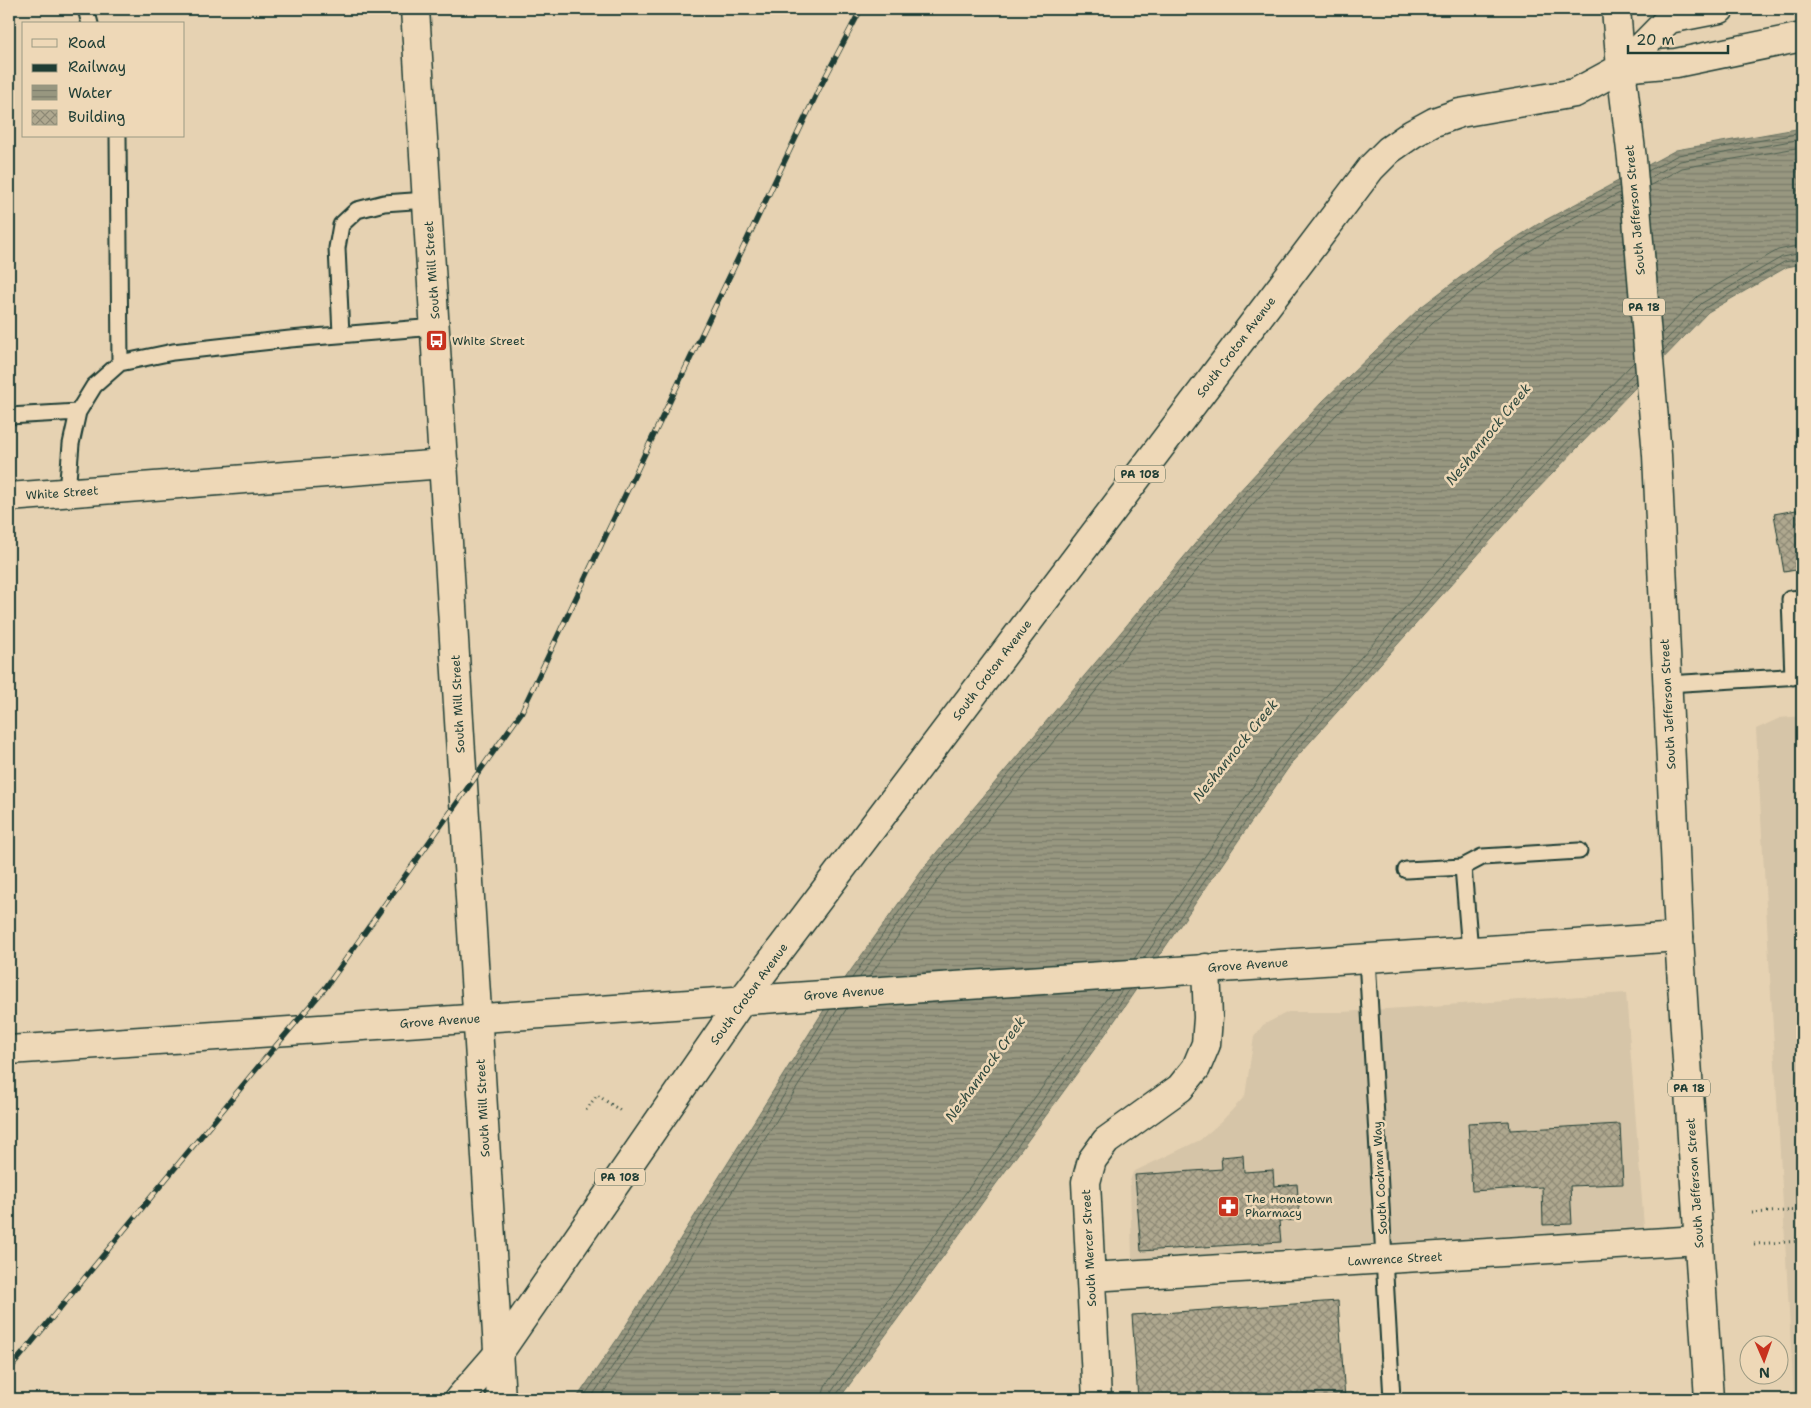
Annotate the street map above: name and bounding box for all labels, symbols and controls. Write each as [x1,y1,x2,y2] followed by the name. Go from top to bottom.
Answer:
[22,22,185,138] legend
[1628,22,1728,54] scale bar
[1636,30,1675,50] text: 20 m
[68,33,106,53] text: Road
[68,57,126,77] text: Railway
[68,83,112,103] text: Water
[68,107,125,127] text: Building
[1621,144,1649,276] street label: South Jefferson Street
[421,220,443,320] street label: South Mill Street
[1193,293,1279,401] street label: South Croton Avenue
[1623,298,1665,316] road number: PA 18
[424,329,448,353] bus stop icon: White Street
[452,333,525,349] place label: White Street
[1441,379,1535,489] water label: Neshannock Creek
[1115,466,1165,482] road number: PA 108
[25,482,99,504] street label: White Street
[949,616,1035,724] street label: South Croton Avenue
[1657,638,1679,770] street label: South Jefferson Street
[447,654,469,754] street label: South Mill Street
[1188,695,1282,805] water label: Neshannock Creek
[707,940,792,1048] street label: South Croton Avenue
[1207,954,1289,976] street label: Grove Avenue
[803,982,885,1004] street label: Grove Avenue
[399,1010,481,1032] street label: Grove Avenue
[941,1013,1029,1125] water label: Neshannock Creek
[472,1058,494,1158] street label: South Mill Street
[1668,1080,1710,1096] road number: PA 18
[1682,1117,1708,1249] street label: South Jefferson Street
[1369,1121,1391,1235] street label: South Cochran Way
[595,1168,645,1186] road number: PA 108
[1078,1189,1100,1307] street label: South Mercer Street
[1245,1191,1333,1221] place label: The Hometown Pharmacy
[1217,1194,1241,1218] pharmacy icon: The Hometown Pharmacy
[1347,1249,1443,1269] street label: Lawrence Street
[1738,1336,1788,1386] north arrow
[1759,1364,1770,1382] text: N

